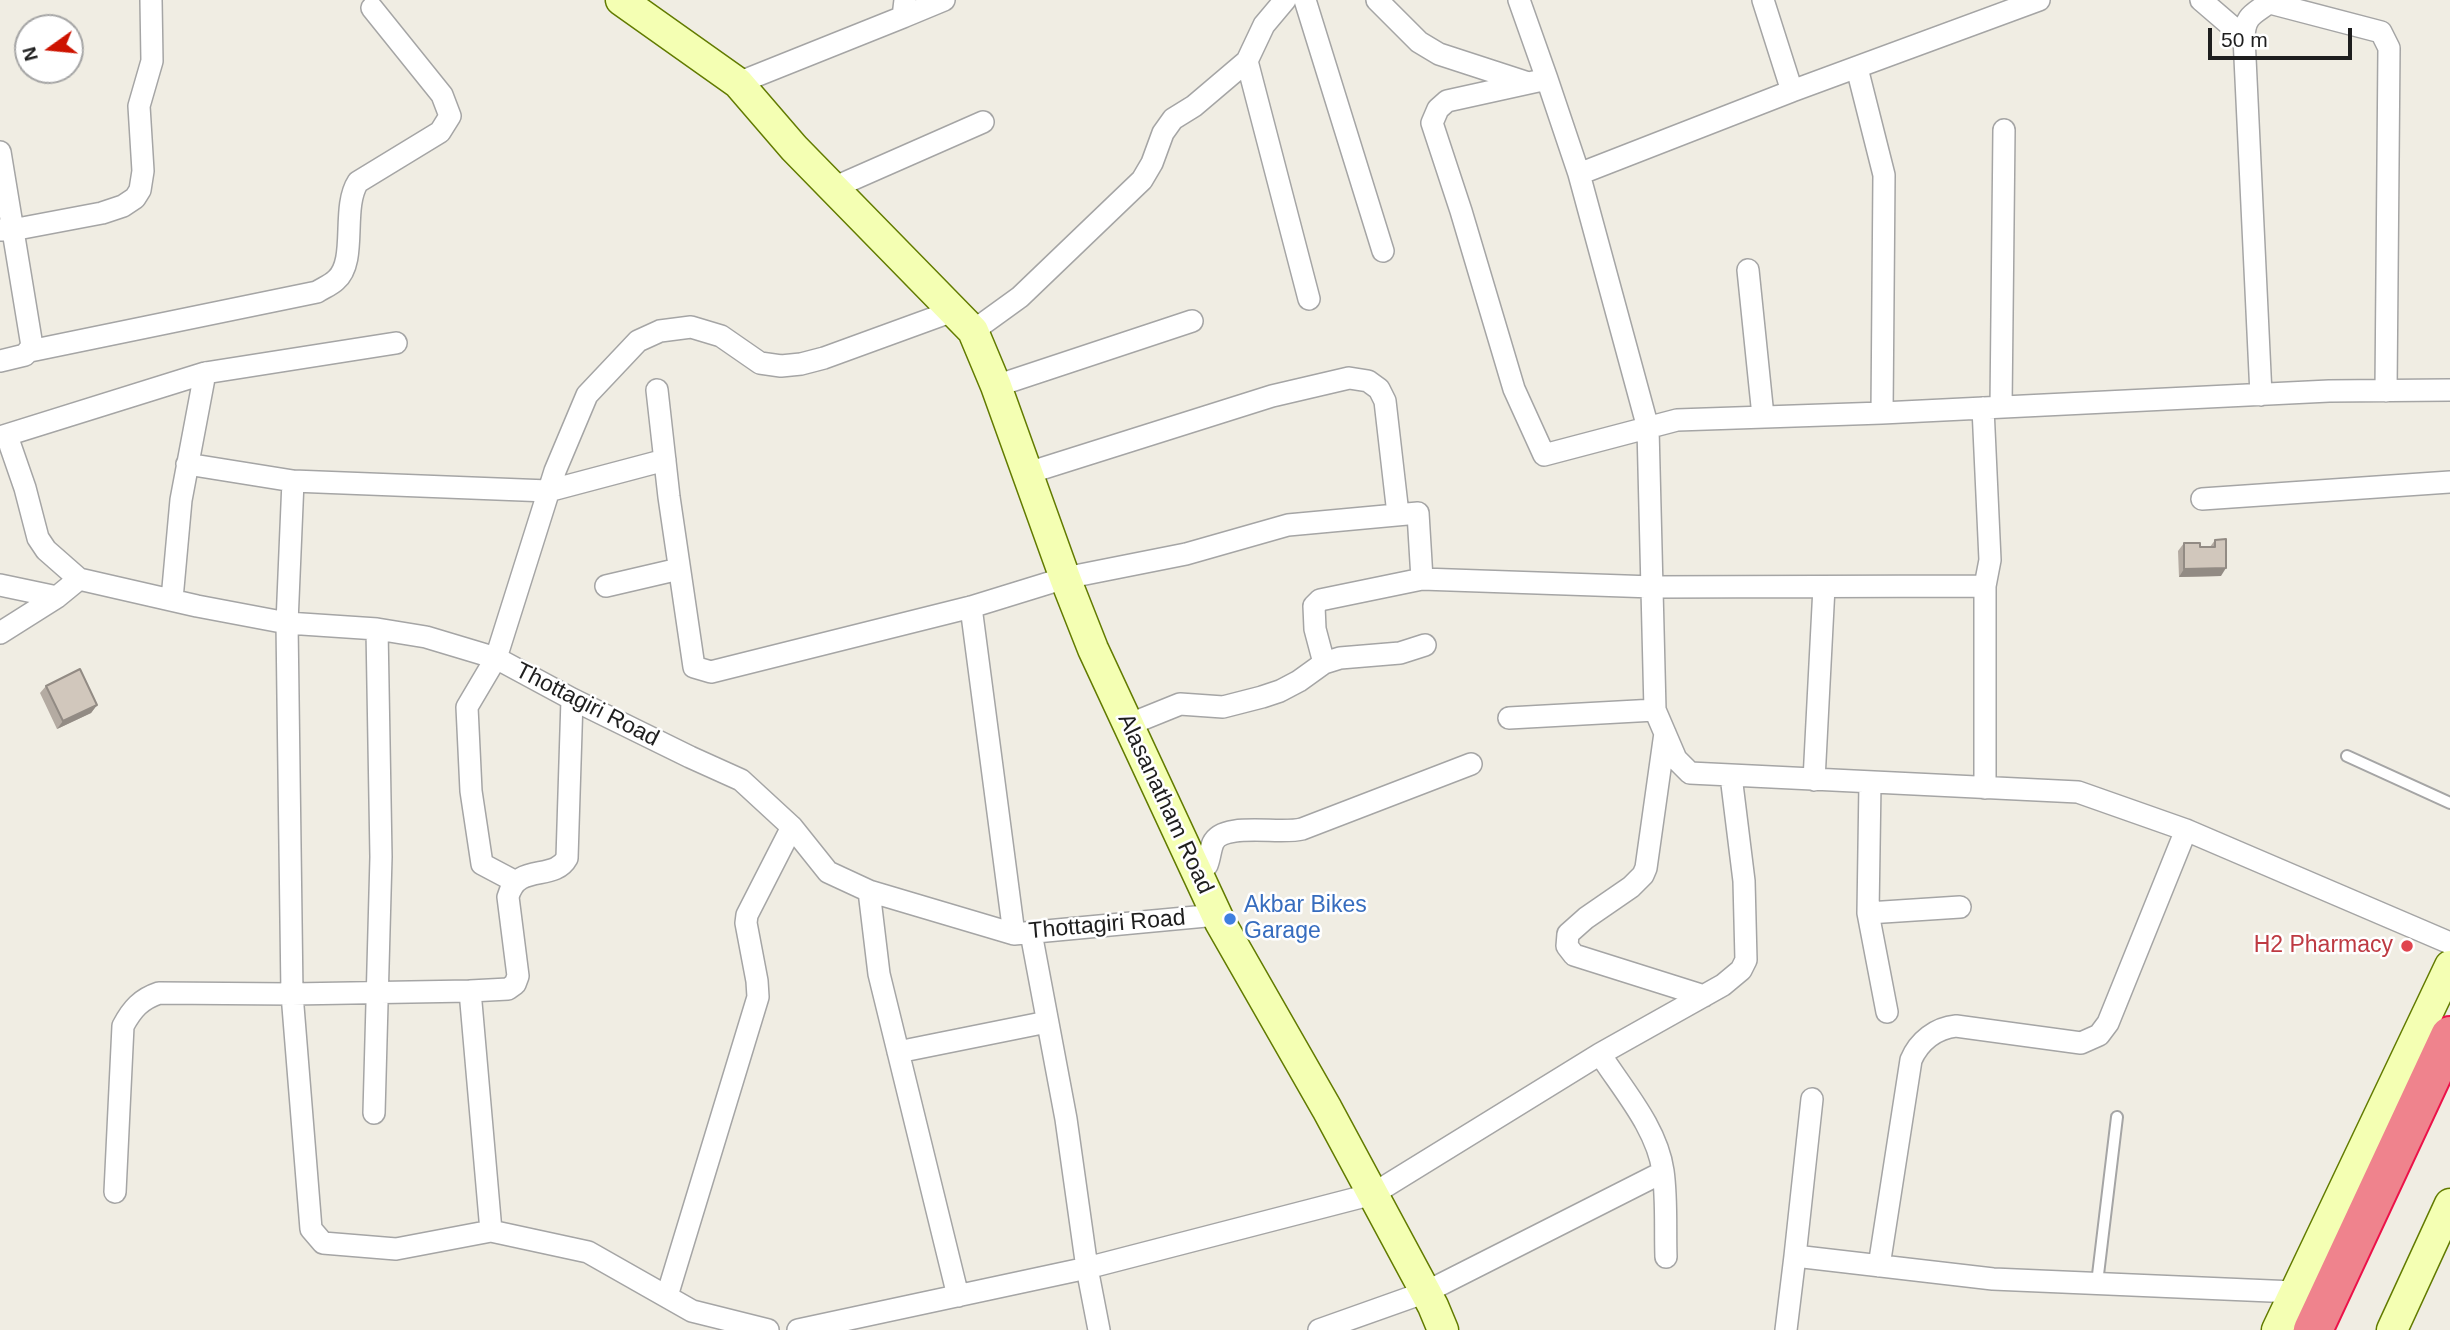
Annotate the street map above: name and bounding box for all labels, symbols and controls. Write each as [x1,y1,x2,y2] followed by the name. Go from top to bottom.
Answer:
[14,14,84,84] north arrow
[2212,14,2356,58] scale bar
[2221,28,2268,51] text: 50 m
[18,45,42,63] text: N
[511,657,663,753] street label: Thottagiri Road
[1111,710,1219,898] street label: Alasanatham Road
[1244,892,1367,946] place label: Akbar Bikes Garage
[1027,904,1187,946] street label: Thottagiri Road
[1222,911,1238,927] marker: Akbar Bikes Garage
[2254,932,2393,960] place label: H2 Pharmacy
[2399,938,2415,954] marker: H2 Pharmacy

